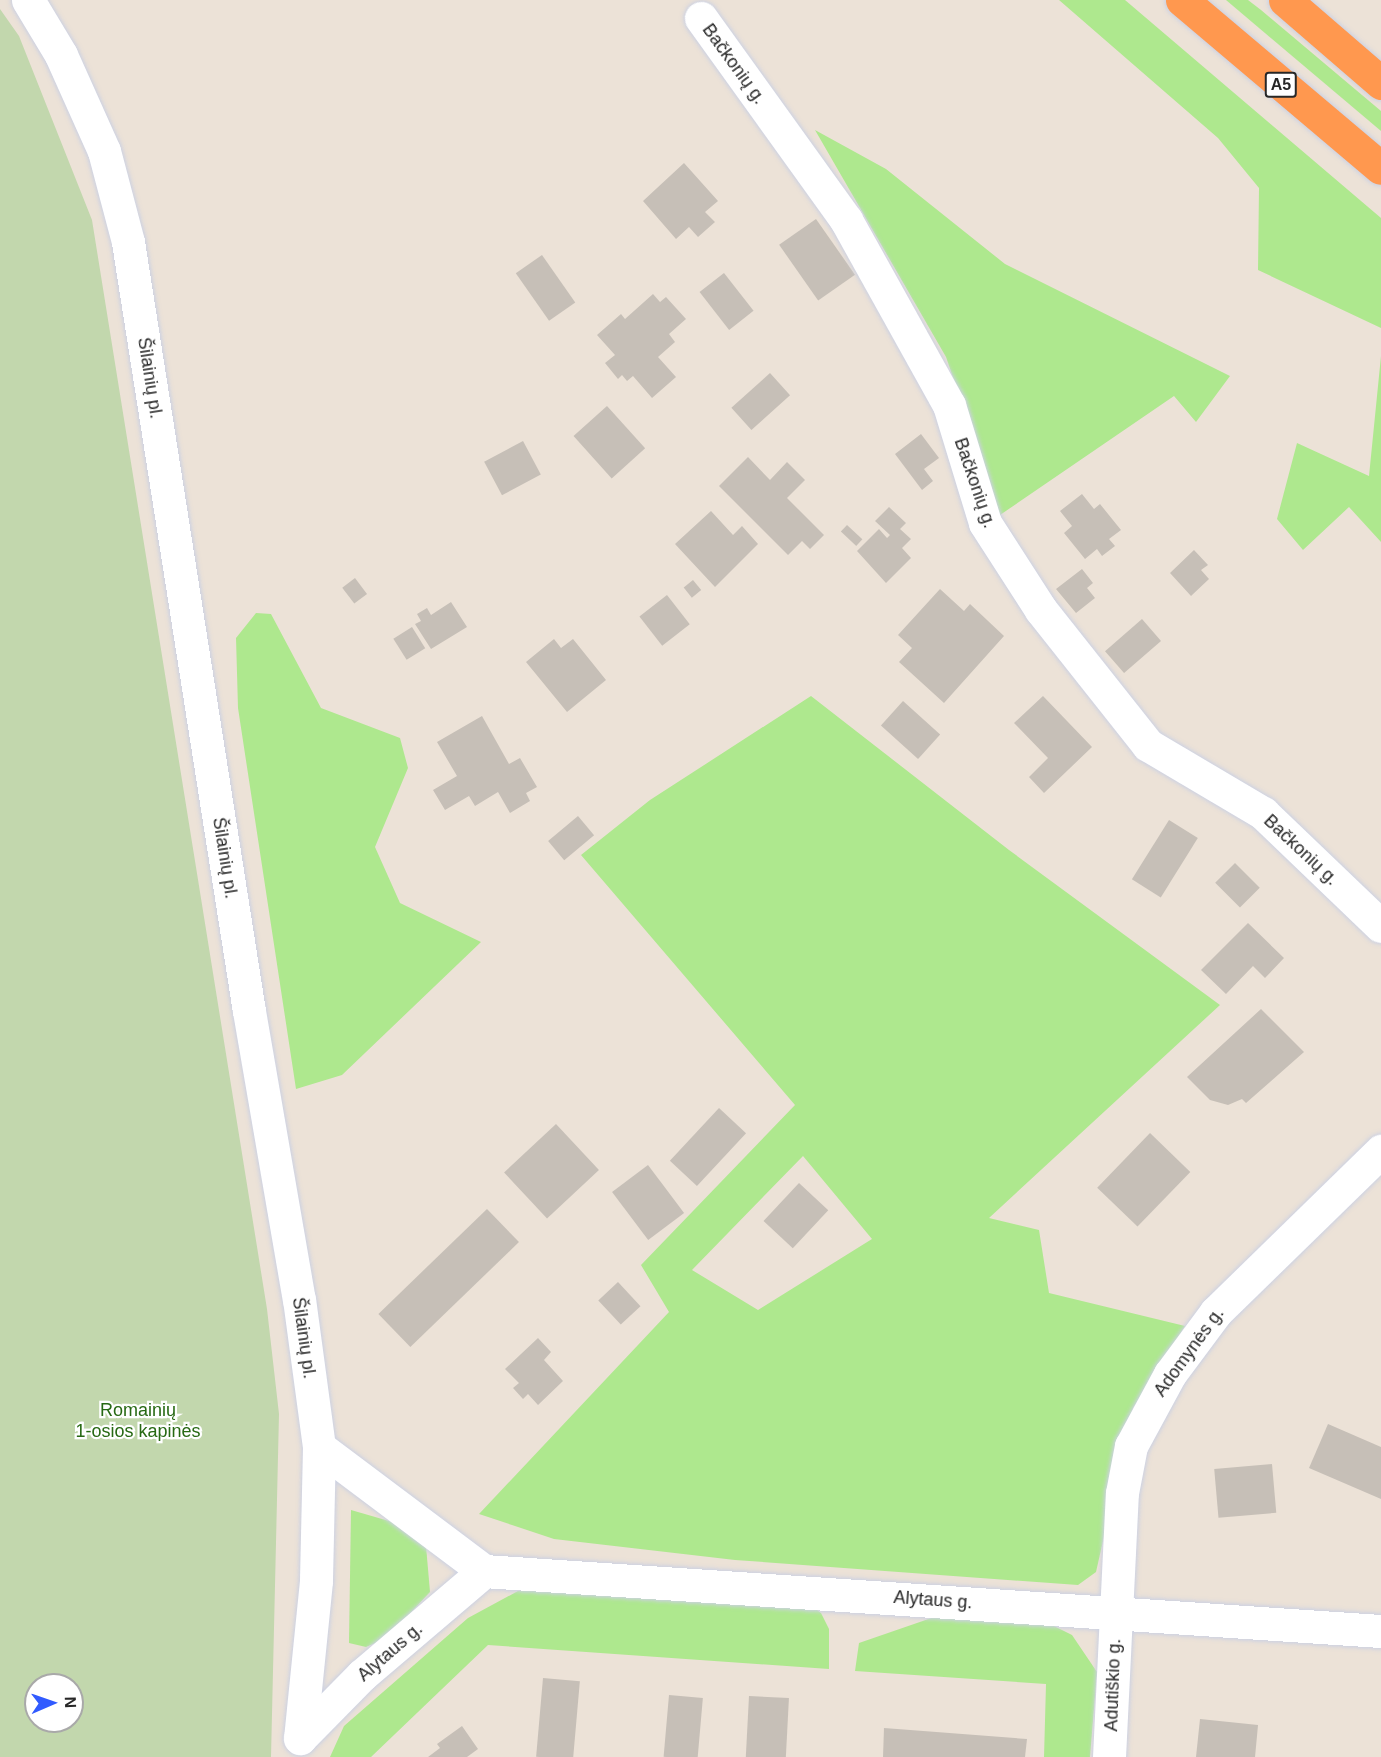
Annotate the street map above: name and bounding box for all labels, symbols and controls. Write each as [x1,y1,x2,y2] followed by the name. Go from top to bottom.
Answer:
[698,20,770,108] street label: Bačkonių g.
[1264,72,1298,98] road number: A5
[133,336,167,420] street label: Šilainių pl.
[949,435,1001,531] street label: Bačkonių g.
[1259,810,1343,890] street label: Bačkonių g.
[208,816,242,900] street label: Šilainių pl.
[288,1296,320,1380] street label: Šilainių pl.
[1149,1303,1229,1401] street label: Adomynės g.
[75,1400,201,1442] park label: Romainių 1-osios kapinės
[893,1586,973,1614] street label: Alytaus g.
[353,1618,427,1686] street label: Alytaus g.
[1101,1638,1125,1732] street label: Adutiškio g.
[24,1673,84,1733] north arrow
[62,1696,79,1708] text: N

